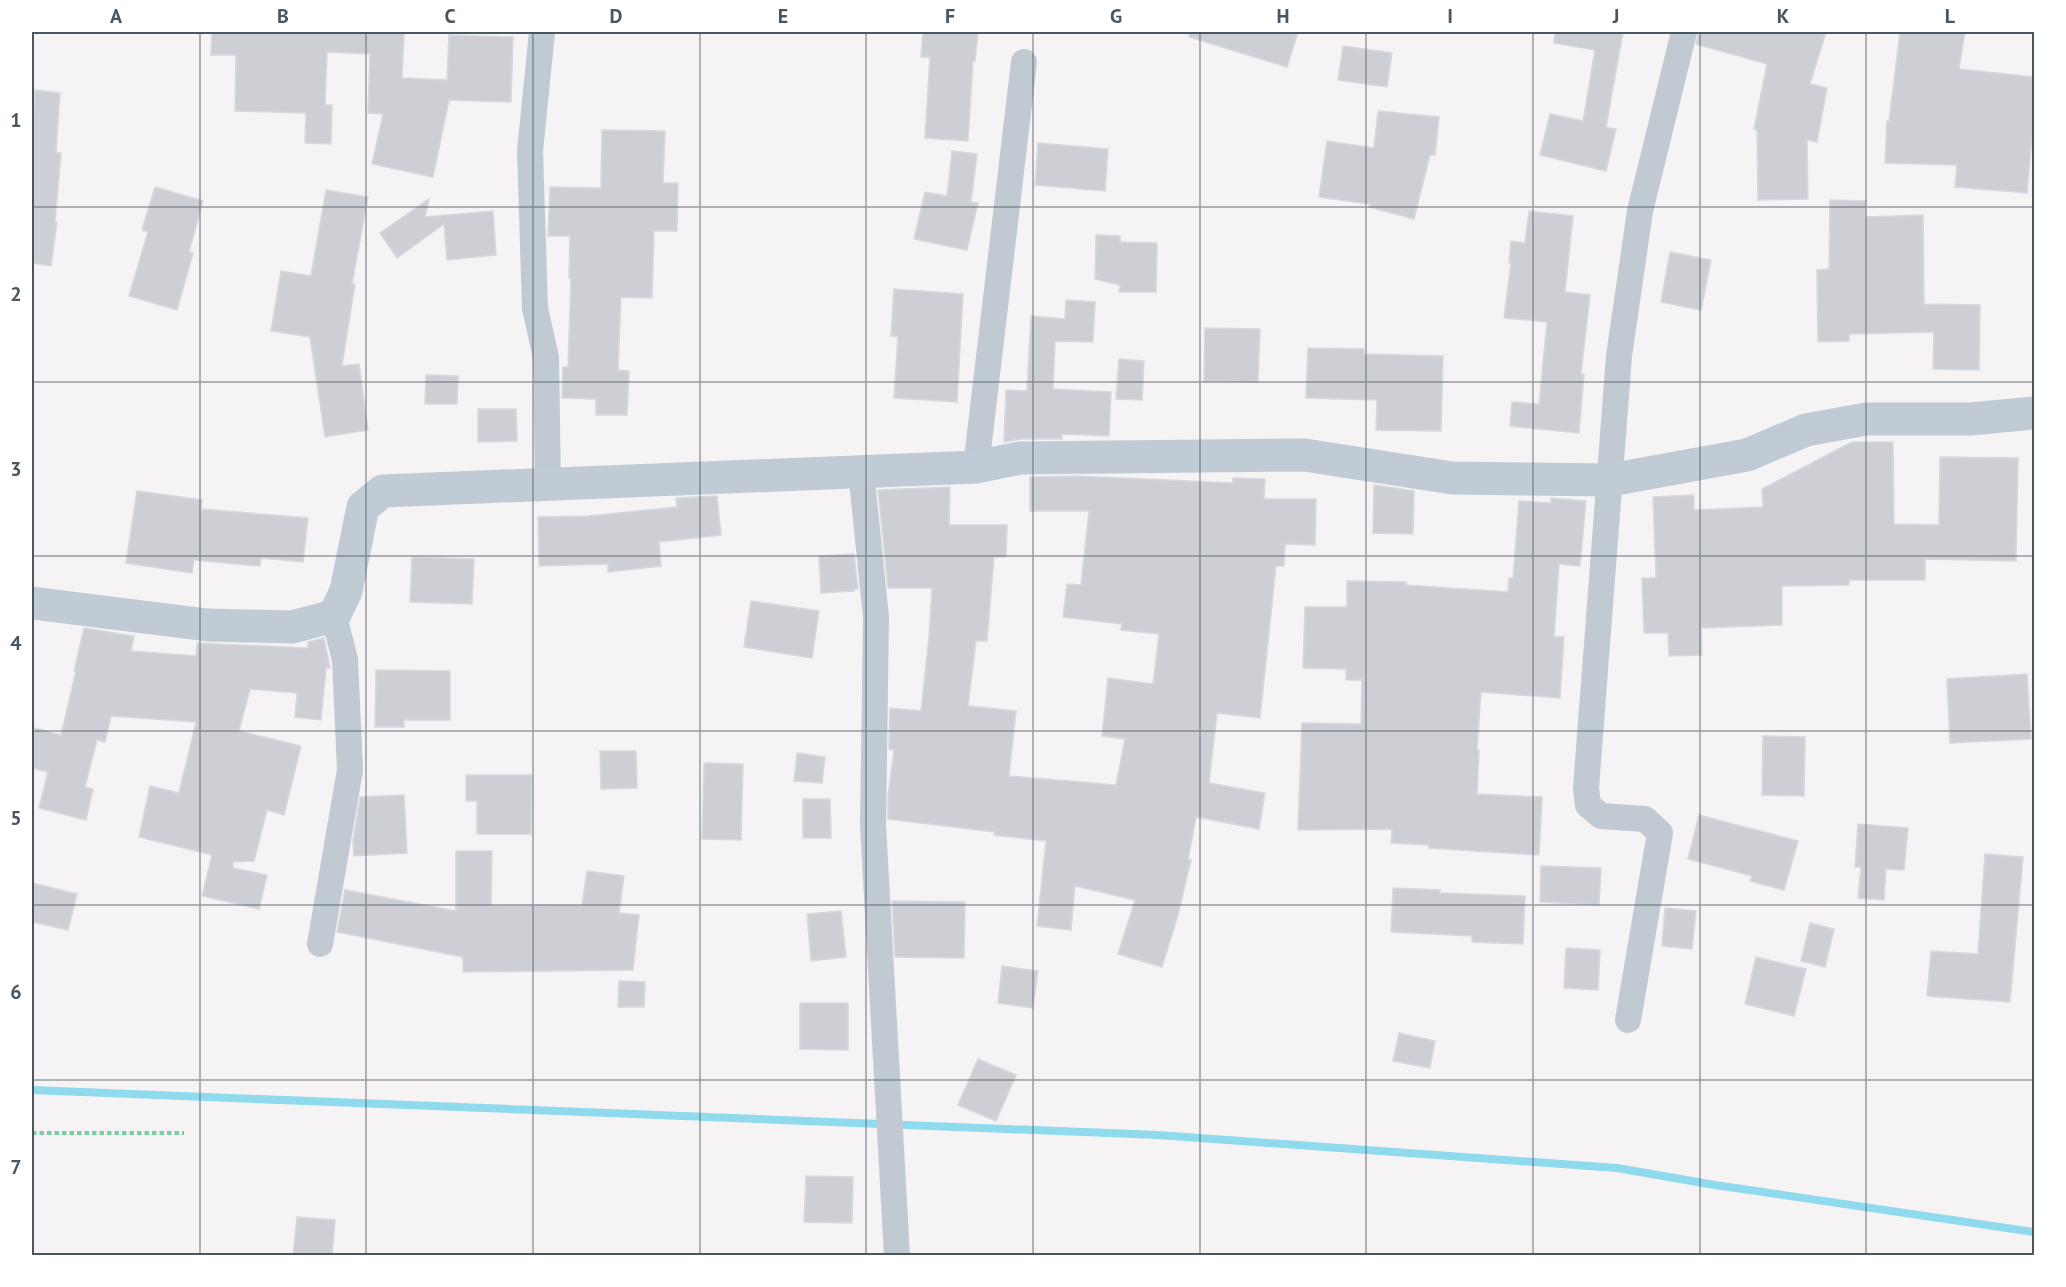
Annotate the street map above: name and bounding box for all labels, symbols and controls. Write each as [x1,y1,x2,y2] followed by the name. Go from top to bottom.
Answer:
[110,3,123,29] text: A
[277,3,289,29] text: B
[444,3,456,29] text: C
[610,3,623,29] text: D
[778,3,788,29] text: E
[945,3,955,29] text: F
[1110,3,1122,29] text: G
[1276,3,1290,29] text: H
[1447,3,1453,29] text: I
[1612,3,1619,29] text: J
[1777,3,1790,29] text: K
[1945,3,1956,29] text: L
[10,107,22,133] text: 1
[10,281,22,307] text: 2
[10,456,22,482] text: 3
[10,630,22,656] text: 4
[10,805,22,831] text: 5
[10,979,22,1005] text: 6
[10,1154,22,1180] text: 7

